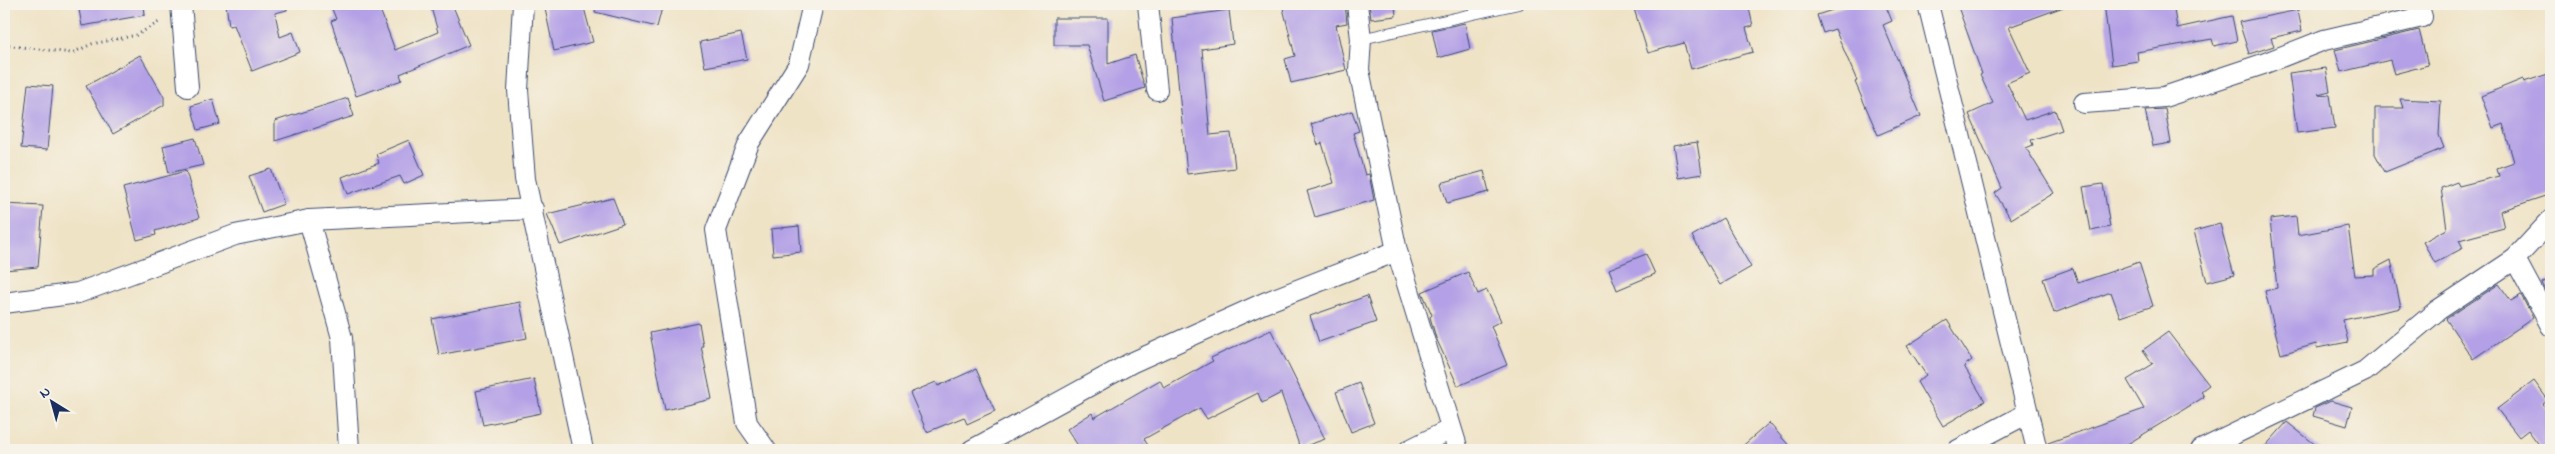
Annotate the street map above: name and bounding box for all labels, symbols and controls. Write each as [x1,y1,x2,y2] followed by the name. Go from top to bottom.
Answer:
[28,376,78,426] north arrow
[35,382,55,404] text: N

